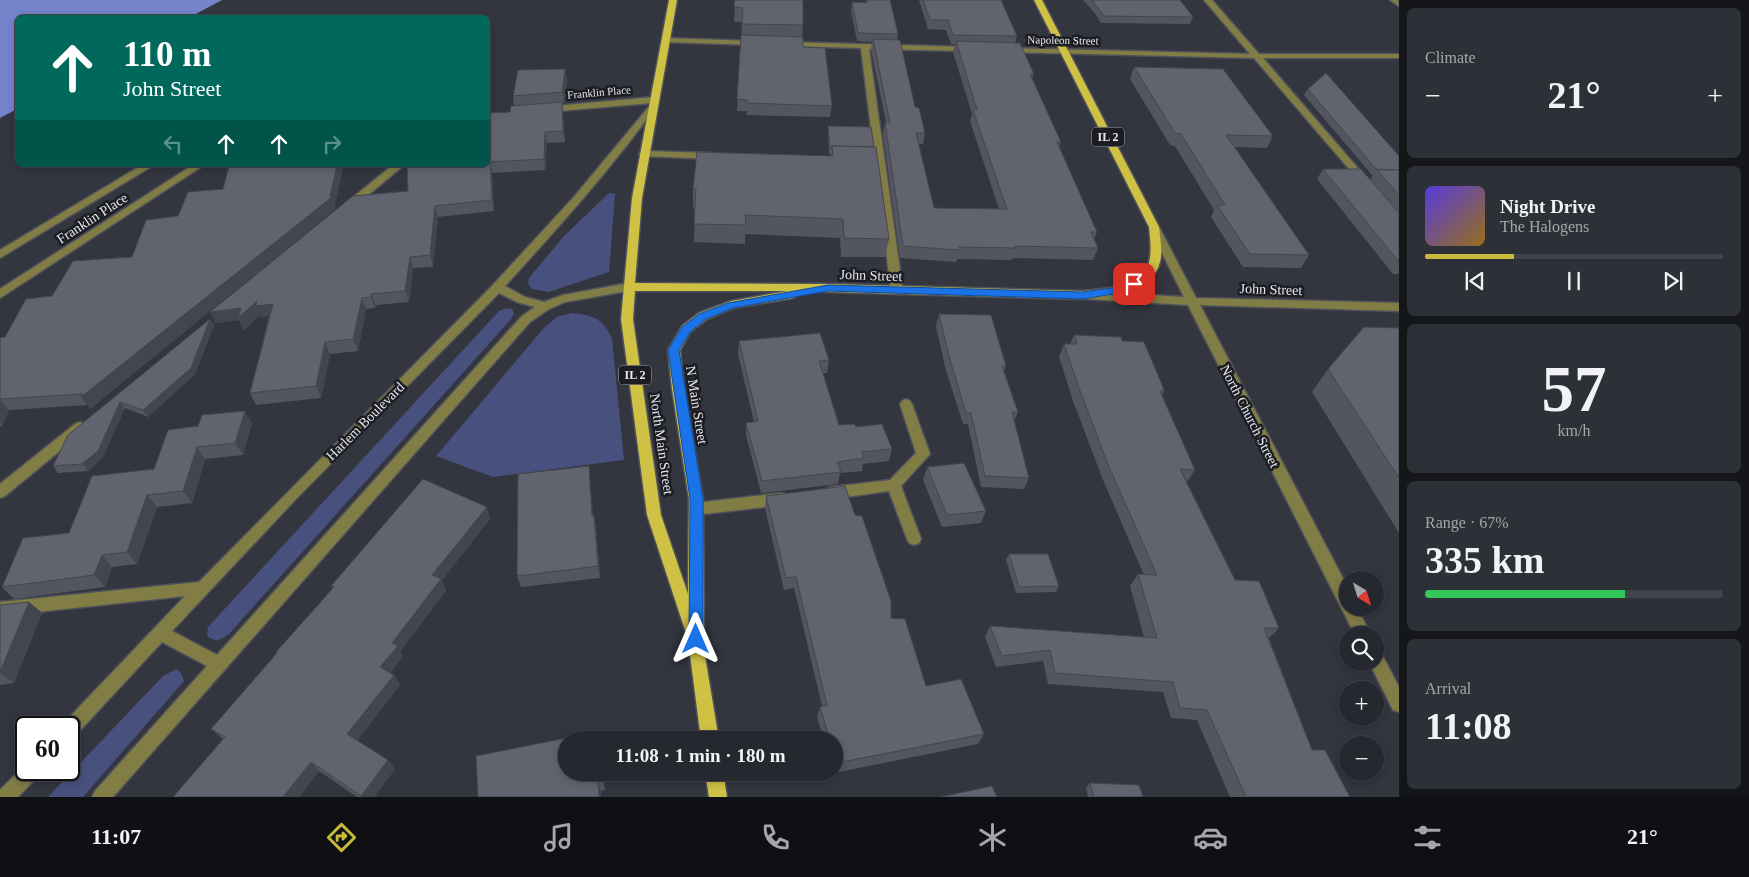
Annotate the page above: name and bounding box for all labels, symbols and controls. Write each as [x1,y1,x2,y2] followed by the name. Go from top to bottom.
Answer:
[1027,33,1099,47] street label: Napoleon Street
[40,35,105,100] icon: ahead
[123,35,211,74] text: 110 m
[1425,49,1476,66] text: Climate
[1547,74,1601,116] text: 21°
[123,76,221,101] text: John Street
[1425,80,1441,111] text: −
[1707,80,1723,111] text: +
[567,83,631,101] street label: Franklin Place
[1092,128,1124,146] road number: IL 2
[159,130,187,158] icon: left
[212,130,240,158] icon: ahead
[265,130,293,158] icon: ahead
[318,130,346,158] icon: right
[54,190,130,247] street label: Franklin Place
[1500,196,1596,217] text: Night Drive
[1500,218,1589,235] text: The Halogens
[1113,263,1155,305] pin
[839,267,903,284] street label: John Street
[1461,267,1489,295] icon: previous
[1560,267,1588,295] icon: pause
[1659,267,1687,295] icon: next
[1120,270,1148,298] icon: arrive
[1239,281,1303,298] street label: John Street
[1542,353,1607,425] text: 57
[1217,362,1282,470] street label: North Church Street
[683,365,710,446] street label: N Main Street
[619,366,651,384] road number: IL 2
[323,379,407,463] street label: Harlem Boulevard
[647,393,676,496] street label: North Main Street
[1558,422,1590,439] text: km/h
[1425,514,1509,531] text: Range · 67%
[1425,539,1544,581] text: 335 km
[1339,571,1384,616] north arrow
[1339,571,1384,781] map controls
[669,612,721,664] position arrow
[1339,626,1384,671] button: search
[1425,680,1471,697] text: Arrival
[1339,681,1384,726] button: +
[1425,705,1512,747] text: 11:08
[15,716,80,781] speed limit sign: 60
[1339,736,1384,781] button: −
[616,745,785,766] text: 11:08 · 1 min · 180 m
[324,820,359,855] icon: directions
[541,820,576,855] icon: music
[758,820,793,855] icon: phone
[975,820,1010,855] icon: climate
[1193,820,1228,855] icon: car
[1410,820,1445,855] icon: filters
[91,824,141,849] text: 11:07
[1627,824,1658,849] text: 21°

